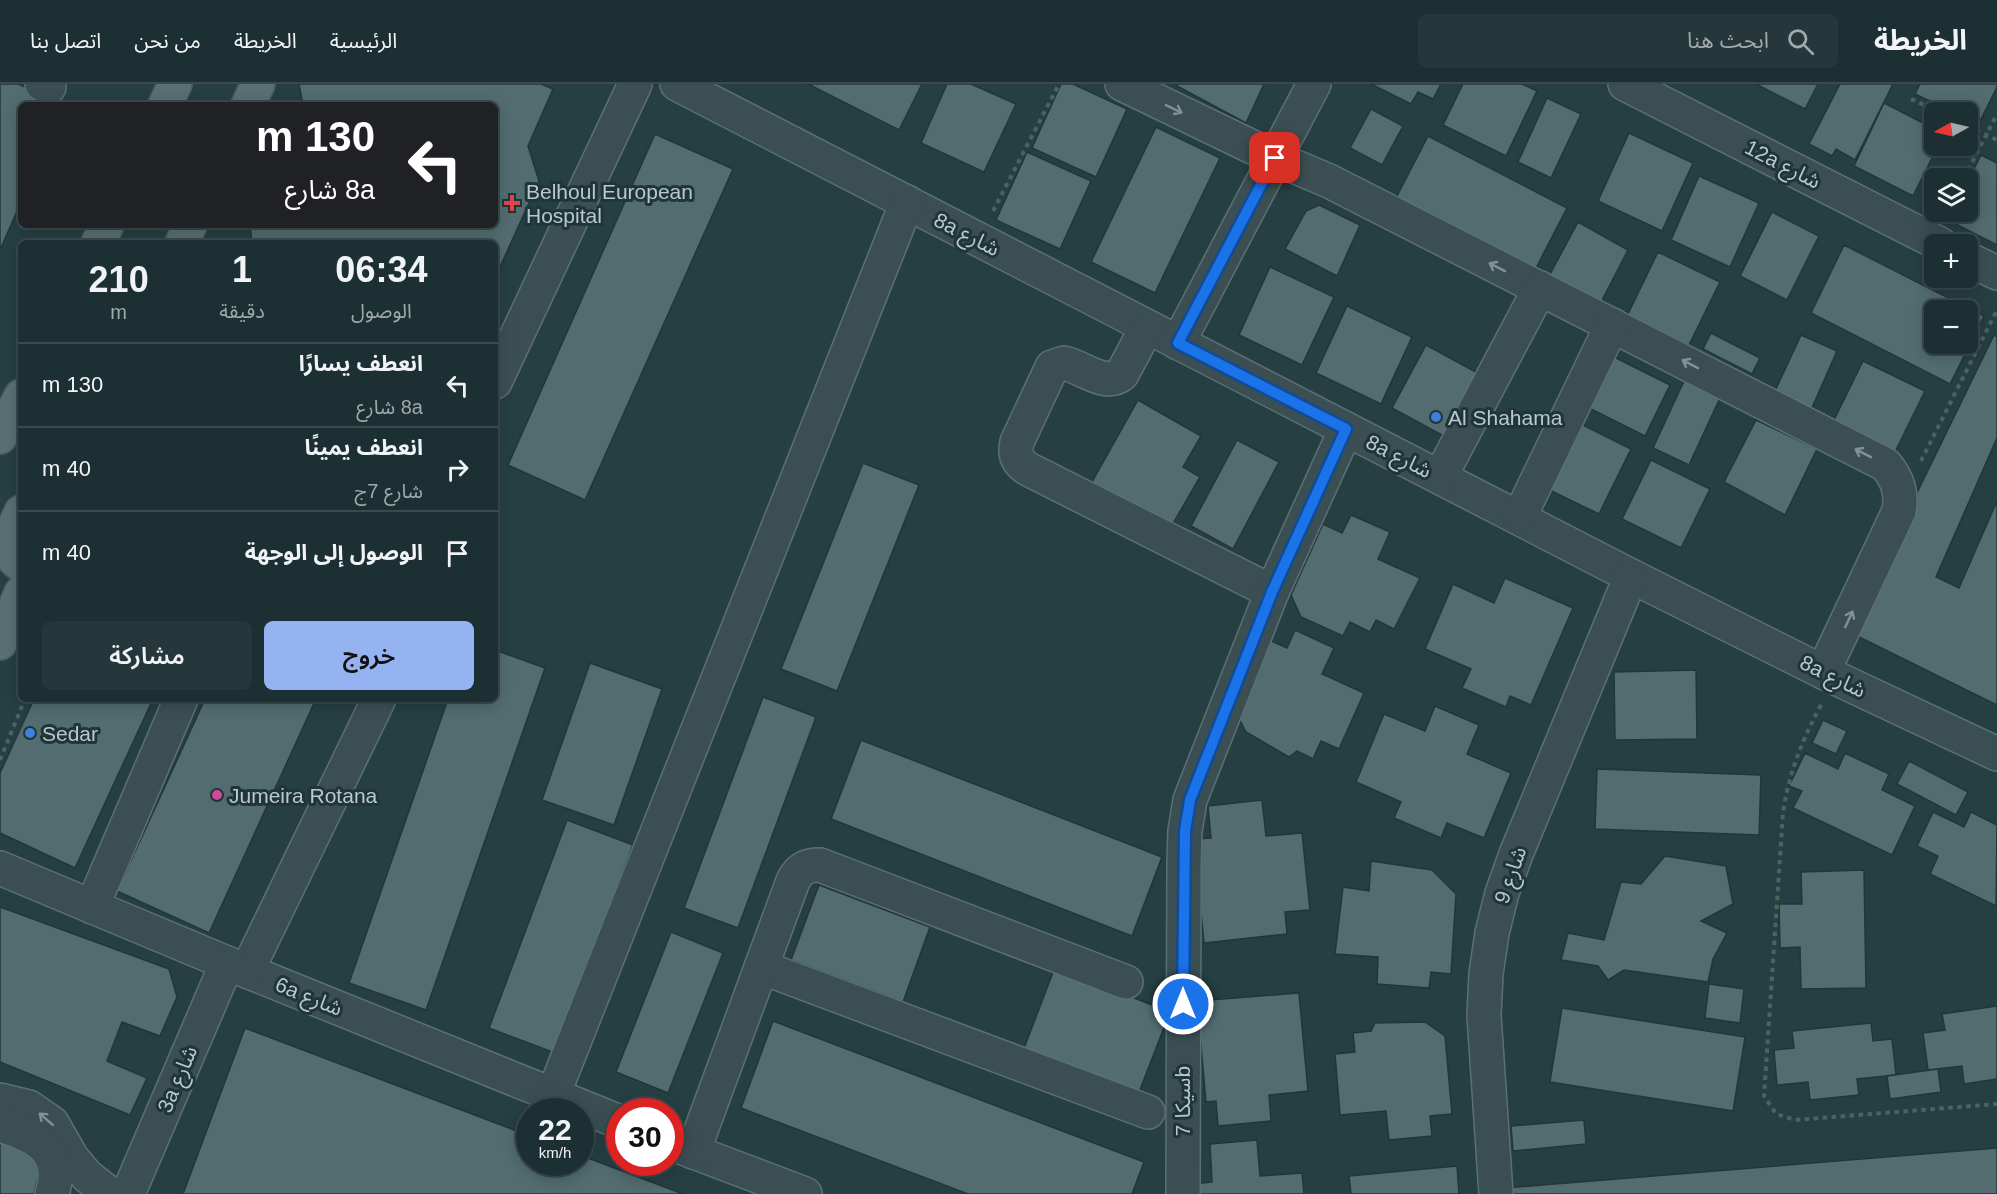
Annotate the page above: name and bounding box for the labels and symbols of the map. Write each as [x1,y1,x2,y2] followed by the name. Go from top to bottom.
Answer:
[1924,102,1978,156] north arrow
[1165,104,1183,116] one-way arrow
[1249,132,1300,183] pin
[1740,135,1825,196] street label: 12a شارع
[526,180,693,227] place label: Belhoul European Hospital
[503,194,521,212] marker: Belhoul European Hospital
[929,208,1003,264] street label: 8a شارع
[1488,260,1506,272] one-way arrow
[1681,358,1699,370] one-way arrow
[1448,406,1563,429] place label: Al Shahama
[1429,410,1443,424] marker: Al Shahama
[1361,430,1435,486] street label: 8a شارع
[1855,446,1873,458] one-way arrow
[1843,610,1855,628] one-way arrow
[1795,650,1870,705] street label: 8a شارع
[42,722,98,745] place label: Sedar
[23,726,37,740] marker: Sedar
[229,784,378,807] place label: Jumeira Rotana
[210,788,224,802] marker: Jumeira Rotana
[1490,844,1534,908] street label: شارع 9
[271,972,346,1024] street label: 6a شارع
[1151,972,1215,1036] position arrow
[153,1042,205,1117] street label: 3a شارع
[1171,1066,1194,1136] street label: سيكا 7b
[606,1098,684,1176] speed limit sign: 30
[38,1112,54,1126] one-way arrow

